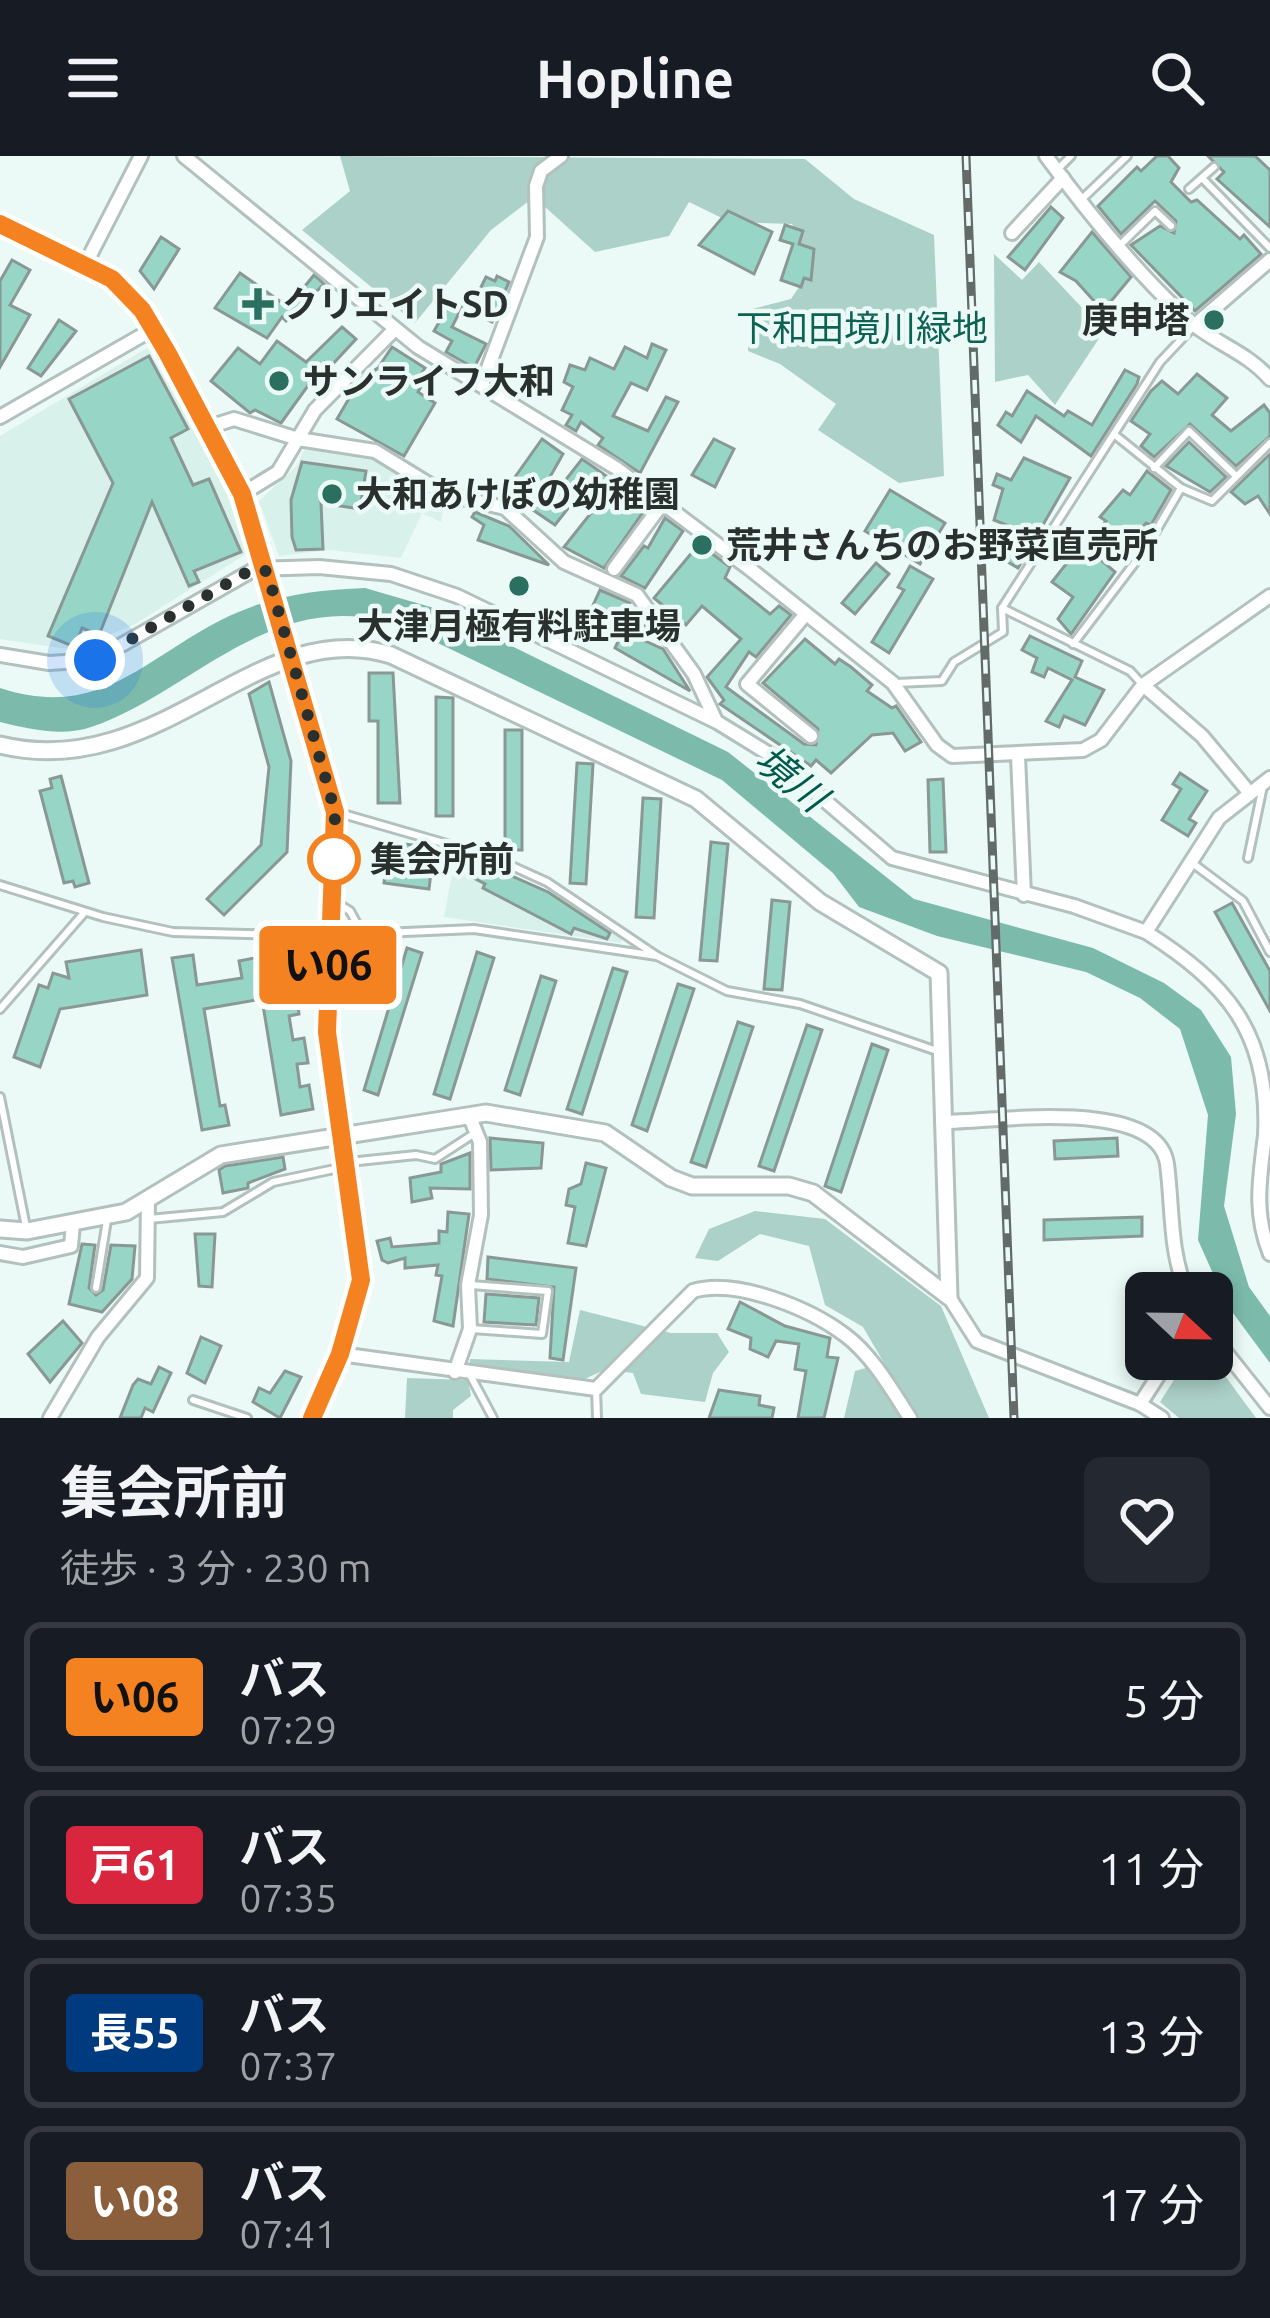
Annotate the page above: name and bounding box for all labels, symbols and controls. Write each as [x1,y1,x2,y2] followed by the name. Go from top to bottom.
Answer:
[60,45,126,111] icon: menu
[1144,45,1210,111] icon: search
[536,48,734,108] text: Hopline
[282,283,509,324] place label: クリエイトSD
[245,291,271,317] marker: クリエイトSD
[1082,299,1190,340] place label: 庚申塔
[736,307,988,348] park label: 下和田境川緑地
[1201,307,1227,333] marker: 庚申塔
[303,360,555,401] place label: サンライフ大和
[266,368,292,394] marker: サンライフ大和
[356,473,680,514] place label: 大和あけぼの幼稚園
[319,481,345,507] marker: 大和あけぼの幼稚園
[726,524,1158,565] place label: 荒井さんちのお野菜直売所
[689,532,715,558] marker: 荒井さんちのお野菜直売所
[506,573,532,599] marker: 大津月極有料駐車場
[357,605,681,646] place label: 大津月極有料駐車場
[65,630,125,690] your location
[747,736,838,821] water label: 境川
[309,834,359,884] marker: 集会所前
[370,838,514,879] place label: 集会所前
[259,926,397,1004] line badge: い06
[283,941,373,988] text: い06
[1125,1272,1233,1380] north arrow
[1125,1272,1233,1380] map controls
[1084,1457,1210,1583] button: heart
[60,1460,288,1524] text: 集会所前
[60,1546,371,1589] text: 徒歩 · 3 分 · 230 m
[239,1653,329,1704] text: バス
[90,1673,179,1720] text: い06
[1123,1675,1204,1726] text: 5 分
[239,1708,337,1751] text: 07:29
[239,1821,329,1872] text: バス
[90,1841,179,1888] text: 戸61
[1098,1843,1204,1894] text: 11 分
[239,1876,337,1919] text: 07:35
[239,1989,329,2040] text: バス
[90,2009,179,2056] text: 長55
[1098,2011,1204,2062] text: 13 分
[239,2044,337,2087] text: 07:37
[239,2157,329,2208] text: バス
[90,2177,179,2224] text: い08
[1098,2179,1204,2230] text: 17 分
[239,2212,337,2255] text: 07:41

